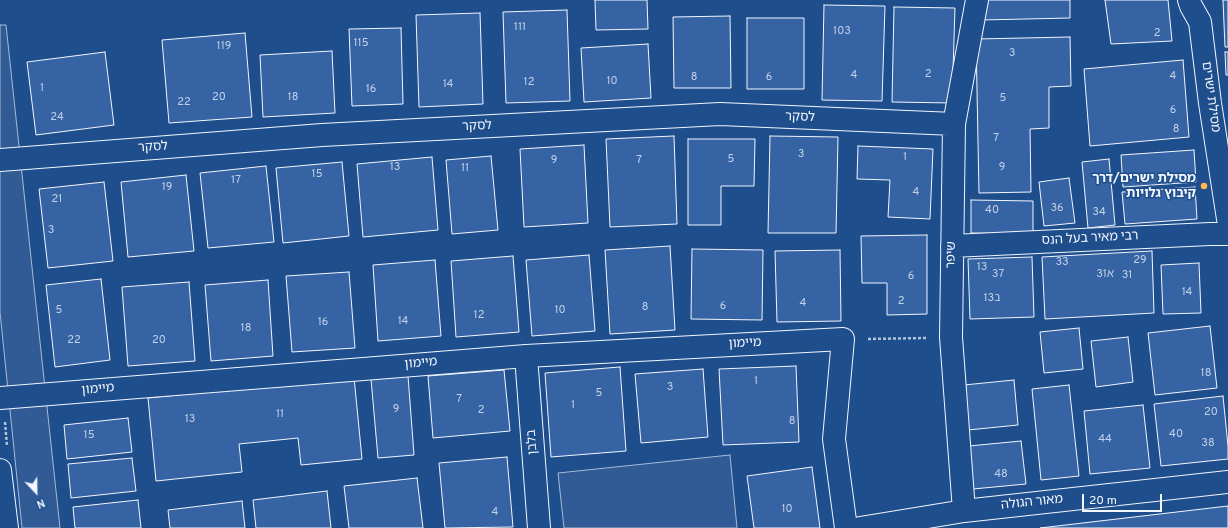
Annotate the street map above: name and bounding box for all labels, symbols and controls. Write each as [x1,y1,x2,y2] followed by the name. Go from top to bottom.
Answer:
[514,21,526,35] house number: 111
[833,25,851,39] house number: 103
[1154,27,1160,41] house number: 2
[353,37,369,51] house number: 115
[217,40,231,54] house number: 119
[1009,47,1015,61] house number: 3
[1197,61,1223,133] street label: מסילת ישרים
[925,68,931,82] house number: 2
[851,69,857,83] house number: 4
[1170,70,1176,84] house number: 4
[691,71,697,85] house number: 8
[766,71,772,85] house number: 6
[606,75,618,89] house number: 10
[524,76,534,90] house number: 12
[443,78,453,92] house number: 14
[40,82,44,96] house number: 1
[366,83,376,97] house number: 16
[212,91,226,105] house number: 20
[288,91,298,105] house number: 18
[1000,92,1006,106] house number: 5
[177,96,191,110] house number: 22
[1170,104,1176,118] house number: 6
[785,110,815,126] street label: לסקר
[50,111,64,125] house number: 24
[462,118,492,136] street label: לסקר
[1173,123,1179,137] house number: 8
[993,132,999,146] house number: 7
[138,139,168,157] street label: לסקר
[798,148,804,162] house number: 3
[903,151,907,165] house number: 1
[728,153,734,167] house number: 5
[551,154,557,168] house number: 9
[636,154,642,168] house number: 7
[390,161,400,175] house number: 13
[999,161,1005,175] house number: 9
[461,162,469,176] house number: 11
[312,168,322,182] house number: 15
[1092,171,1196,202] place label: מסילת ישרים/דרך קיבוץ גלויות
[231,174,241,188] house number: 17
[162,181,172,195] house number: 19
[1199,181,1209,191] marker: מסילת ישרים/דרך קיבוץ גלויות
[913,186,919,200] house number: 4
[52,193,62,207] house number: 21
[1050,202,1064,216] house number: 36
[985,204,999,218] house number: 40
[1092,206,1106,220] house number: 34
[48,224,54,238] house number: 3
[1041,229,1139,249] street label: רבי מאיר בעל הנס
[944,241,960,269] street label: שיפר
[1133,254,1147,268] house number: 29
[1055,256,1069,270] house number: 33
[977,261,987,275] house number: 13
[992,268,1004,282] house number: 37
[1096,268,1114,282] house number: 31א
[1122,269,1132,283] house number: 31
[908,270,914,284] house number: 6
[1182,286,1192,300] house number: 14
[983,292,1001,306] house number: 13ב
[898,295,904,309] house number: 2
[800,297,806,311] house number: 4
[720,300,726,314] house number: 6
[642,301,648,315] house number: 8
[56,304,62,318] house number: 5
[554,304,566,318] house number: 10
[474,309,484,323] house number: 12
[398,315,408,329] house number: 14
[318,316,328,330] house number: 16
[241,322,251,336] house number: 18
[67,334,81,348] house number: 22
[152,334,166,348] house number: 20
[728,335,762,353] street label: מיימון
[404,355,438,373] street label: מיימון
[1201,367,1211,381] house number: 18
[754,375,758,389] house number: 1
[81,381,115,399] street label: מיימון
[667,381,673,395] house number: 3
[596,387,602,401] house number: 5
[456,393,462,407] house number: 7
[571,399,575,413] house number: 1
[393,403,399,417] house number: 9
[478,404,484,418] house number: 2
[1204,406,1218,420] house number: 20
[276,408,284,422] house number: 11
[185,413,195,427] house number: 13
[789,415,795,429] house number: 8
[1169,428,1183,442] house number: 40
[84,429,94,443] house number: 15
[524,429,542,455] street label: בלבן
[1098,433,1112,447] house number: 44
[1201,437,1215,451] house number: 38
[994,468,1008,482] house number: 48
[16,472,56,512] north arrow
[1084,486,1164,512] scale bar
[1000,492,1064,514] street label: מאור הגולה
[1089,493,1117,509] text: 20 m
[34,495,47,511] text: N
[781,503,793,517] house number: 10
[492,506,498,520] house number: 4

